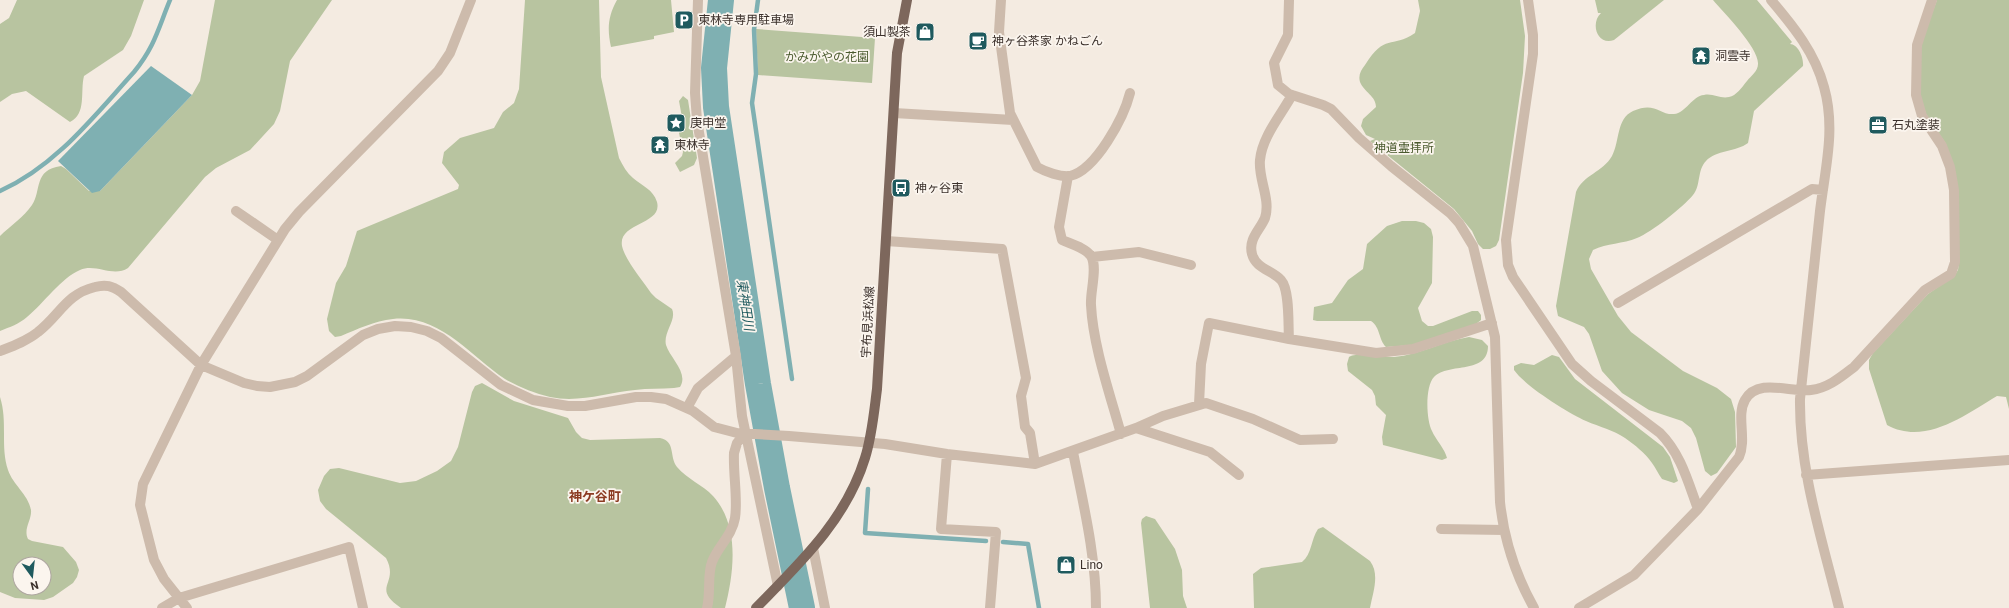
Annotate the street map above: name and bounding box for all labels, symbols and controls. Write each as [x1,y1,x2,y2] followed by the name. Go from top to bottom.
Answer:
[673,9,695,31] parking icon: 東林寺専用駐車場
[698,13,794,27] place label: 東林寺専用駐車場
[914,21,936,43] shop icon: 須山製茶
[863,25,911,39] place label: 須山製茶
[967,30,989,52] cafe icon: 神ヶ谷茶家 かねごん
[992,34,1103,48] place label: 神ヶ谷茶家 かねごん
[1690,45,1712,67] temple icon: 洞雲寺
[1715,49,1751,63] place label: 洞雲寺
[785,50,869,64] park label: かみがやの花園
[665,112,687,134] place icon: 庚申堂
[1867,114,1889,136] office icon: 石丸塗装
[690,116,726,130] place label: 庚申堂
[1892,118,1940,132] place label: 石丸塗装
[649,134,671,156] temple icon: 東林寺
[674,138,710,152] place label: 東林寺
[1374,141,1434,155] park label: 神道霊拝所
[890,177,912,199] bus stop icon: 神ヶ谷東
[915,181,963,195] place label: 神ヶ谷東
[734,278,757,334] water label: 東神田川
[859,286,877,358] street label: 宇布見浜松線
[569,489,621,504] district label: 神ケ谷町
[1055,554,1077,576] shop icon: Lino
[12,556,52,596] north arrow
[1080,558,1103,572] place label: Lino
[29,578,40,593] text: N

